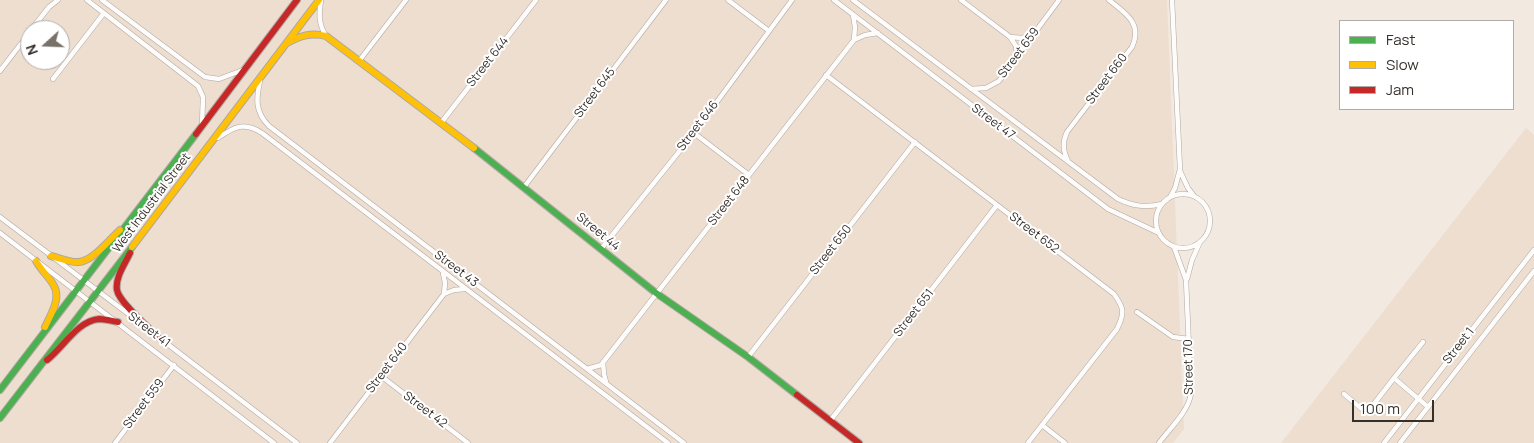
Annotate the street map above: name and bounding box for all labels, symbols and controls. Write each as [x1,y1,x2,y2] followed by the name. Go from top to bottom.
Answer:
[20,20,70,70] north arrow
[1339,20,1514,110] legend
[995,25,1043,81] street label: Street 659
[1386,29,1415,50] text: Fast
[464,34,512,90] street label: Street 644
[21,42,42,58] text: N
[1083,51,1131,107] street label: Street 660
[1386,54,1419,75] text: Slow
[571,65,619,121] street label: Street 645
[1386,79,1414,100] text: Jam
[674,98,722,154] street label: Street 646
[968,101,1018,143] street label: Street 47
[110,151,194,255] street label: West Industrial Street
[705,173,753,229] street label: Street 648
[573,210,623,254] street label: Street 44
[1006,210,1062,256] street label: Street 652
[807,222,855,278] street label: Street 650
[431,248,481,290] street label: Street 43
[891,286,937,340] street label: Street 651
[125,309,173,351] street label: Street 41
[1440,325,1478,367] street label: Street 1
[1181,339,1197,395] street label: Street 170
[363,340,411,396] street label: Street 640
[121,376,167,432] street label: Street 559
[400,389,450,431] street label: Street 42
[1354,390,1436,422] scale bar
[1360,398,1400,419] text: 100 m

